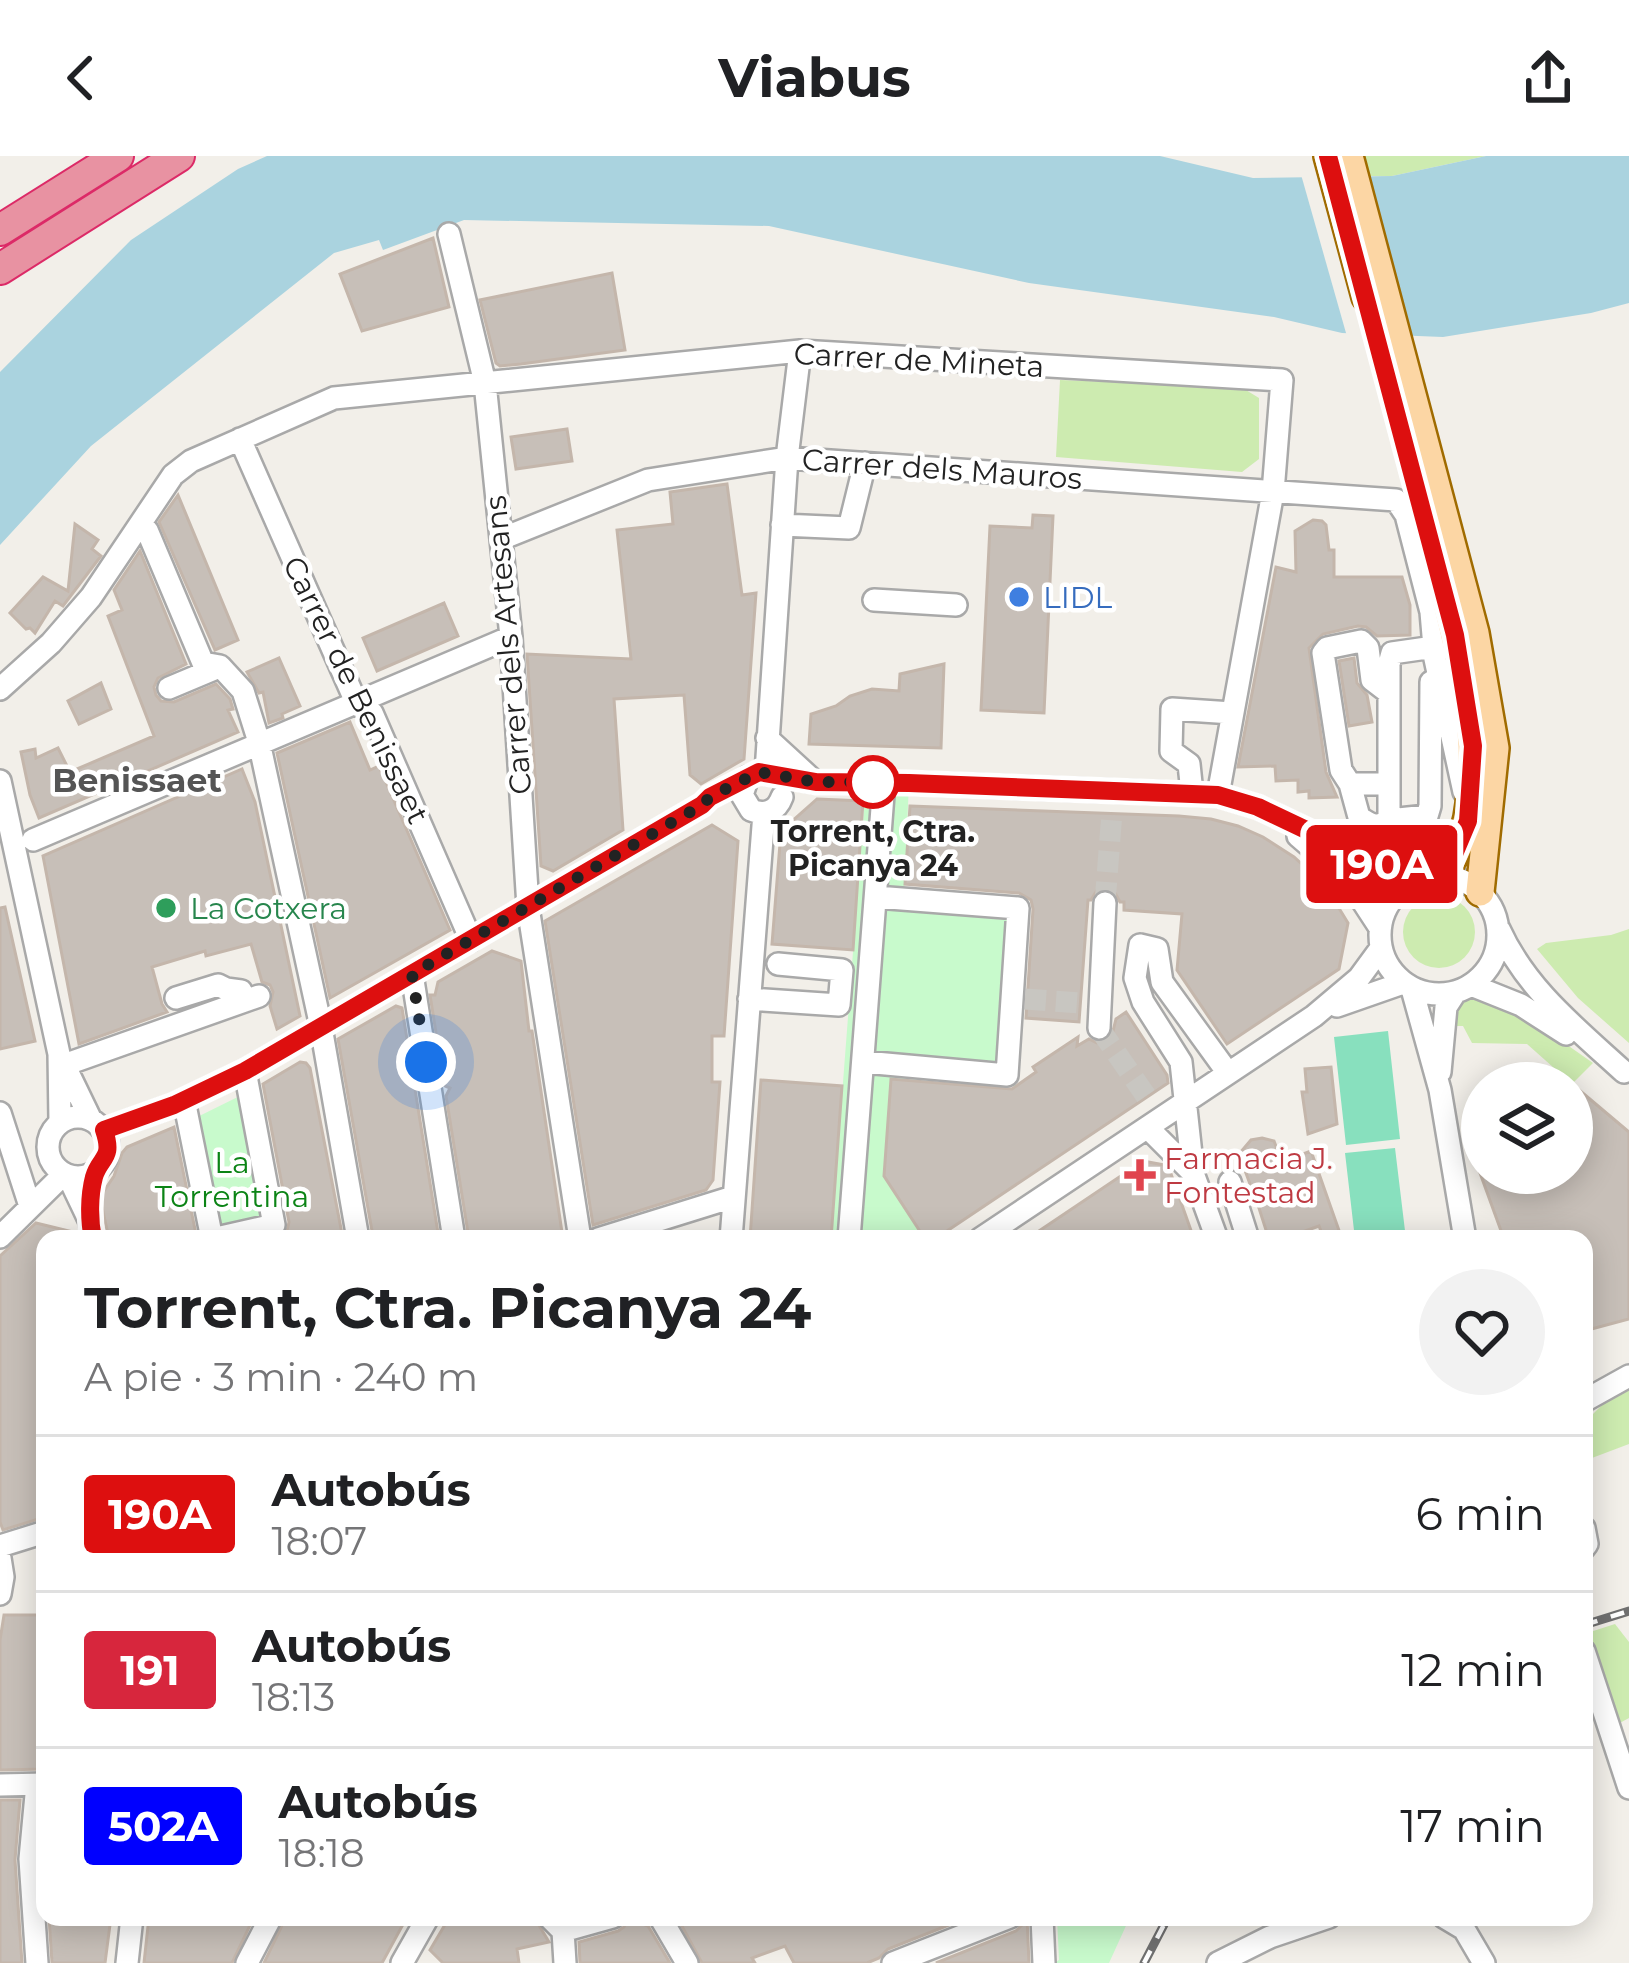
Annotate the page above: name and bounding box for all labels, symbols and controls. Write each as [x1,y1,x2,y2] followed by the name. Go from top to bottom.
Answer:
[48,45,114,111] icon: back
[718,45,911,111] text: Viabus
[1515,45,1581,111] icon: share
[793,335,1045,385] street label: Carrer de Mineta
[801,441,1083,497] street label: Carrer dels Mauros
[476,494,540,796] street label: Carrer dels Artesans
[275,550,437,830] street label: Carrer de Benissaet
[1043,579,1113,616] place label: LIDL
[1006,584,1032,610] marker: LIDL
[848,757,898,807] marker: Torrent, Ctra. Picanya 24
[52,760,222,800] district label: Benissaet
[771,813,975,884] place label: Torrent, Ctra. Picanya 24
[1298,825,1466,903] line badge: 190A
[1330,838,1434,890] text: 190A
[190,890,347,927] place label: La Cotxera
[153,895,179,921] marker: La Cotxera
[396,1032,456,1092] your location
[1461,1062,1593,1194] map controls
[1461,1062,1593,1194] button: layers
[1164,1140,1333,1211] place label: Farmacia J. Fontestad
[155,1144,309,1215] park label: La Torrentina
[1127,1162,1153,1188] marker: Farmacia J. Fontestad
[1419,1269,1545,1395] button: heart
[84,1273,811,1342] text: Torrent, Ctra. Picanya 24
[84,1353,478,1401] text: A pie · 3 min · 240 m
[271,1462,471,1517] text: Autobús
[1416,1486,1545,1541] text: 6 min
[108,1488,211,1540] text: 190A
[271,1517,367,1565] text: 18:07
[252,1618,451,1673] text: Autobús
[1401,1642,1545,1697] text: 12 min
[120,1644,180,1696] text: 191
[252,1673,335,1721] text: 18:13
[278,1774,478,1829] text: Autobús
[1400,1798,1545,1853] text: 17 min
[108,1800,218,1852] text: 502A
[278,1829,365,1877] text: 18:18

